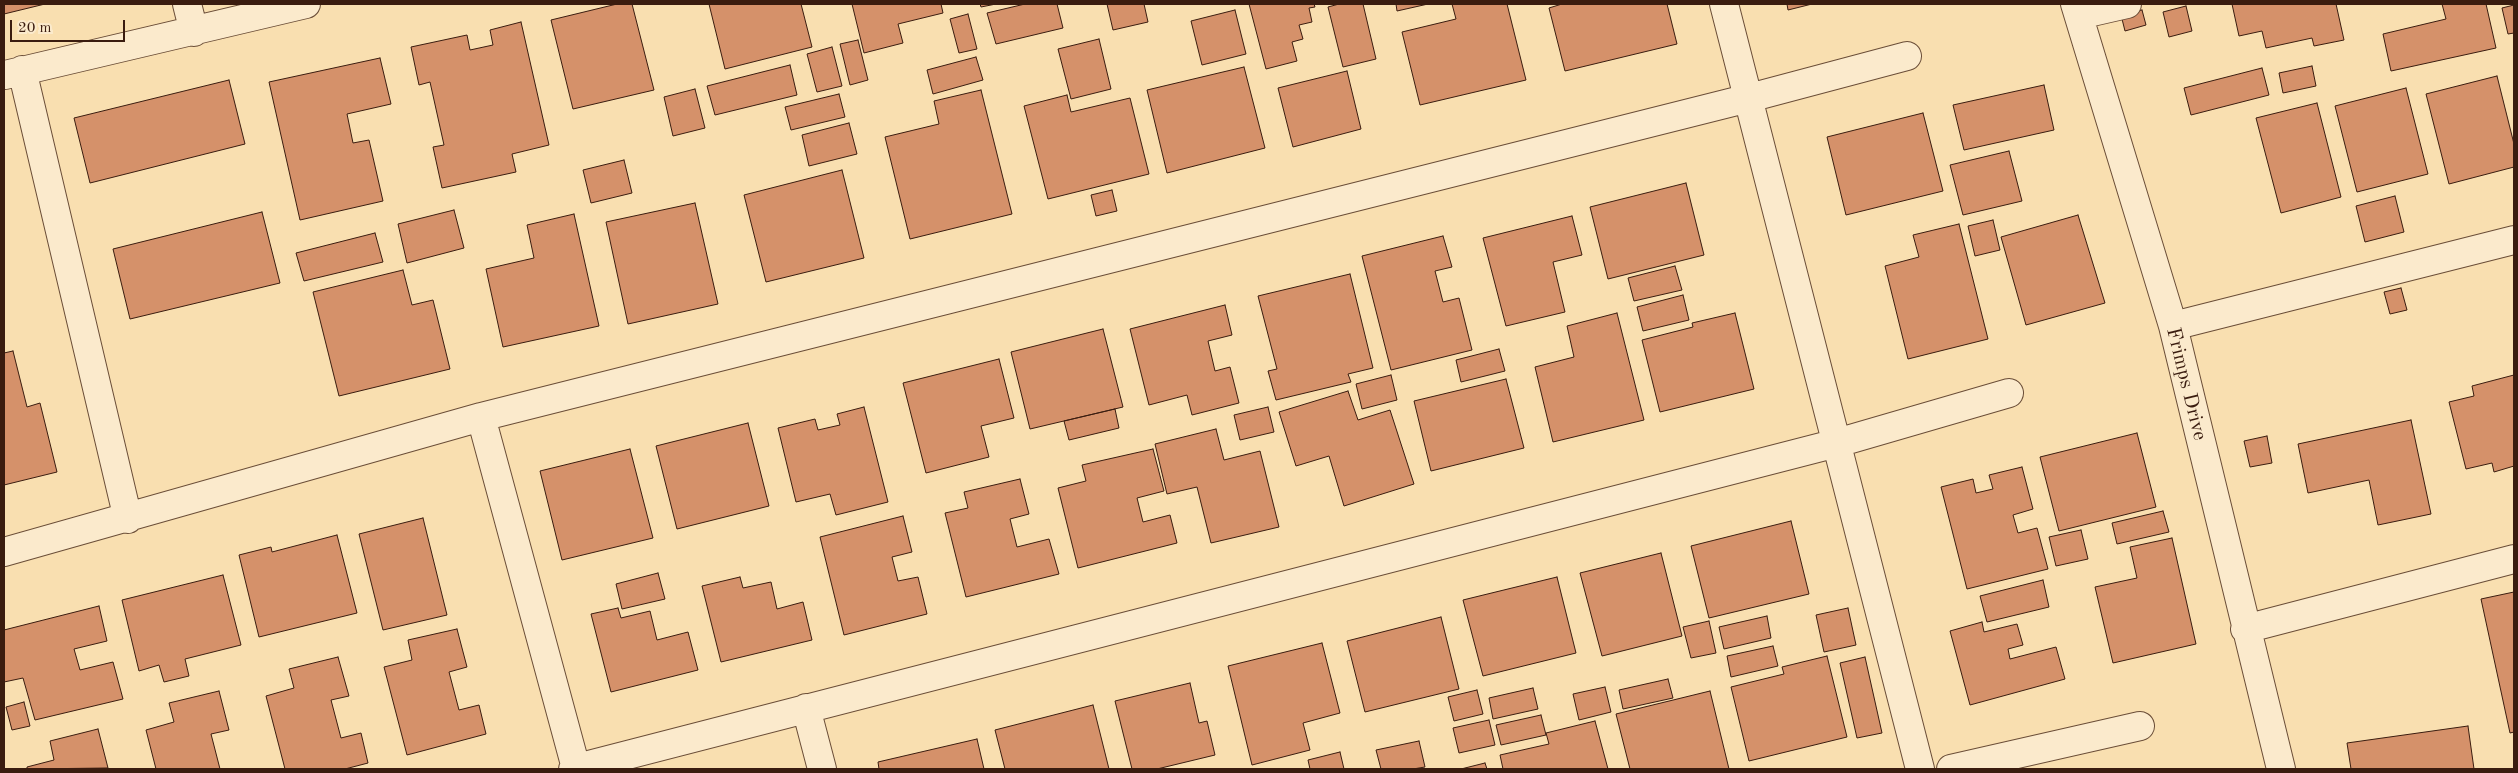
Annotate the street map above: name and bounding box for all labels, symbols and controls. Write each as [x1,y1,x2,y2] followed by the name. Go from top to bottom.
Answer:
[12,10,128,42] scale bar
[18,21,52,36] text: 20 m
[2160,325,2212,443] street label: Frimps Drive

